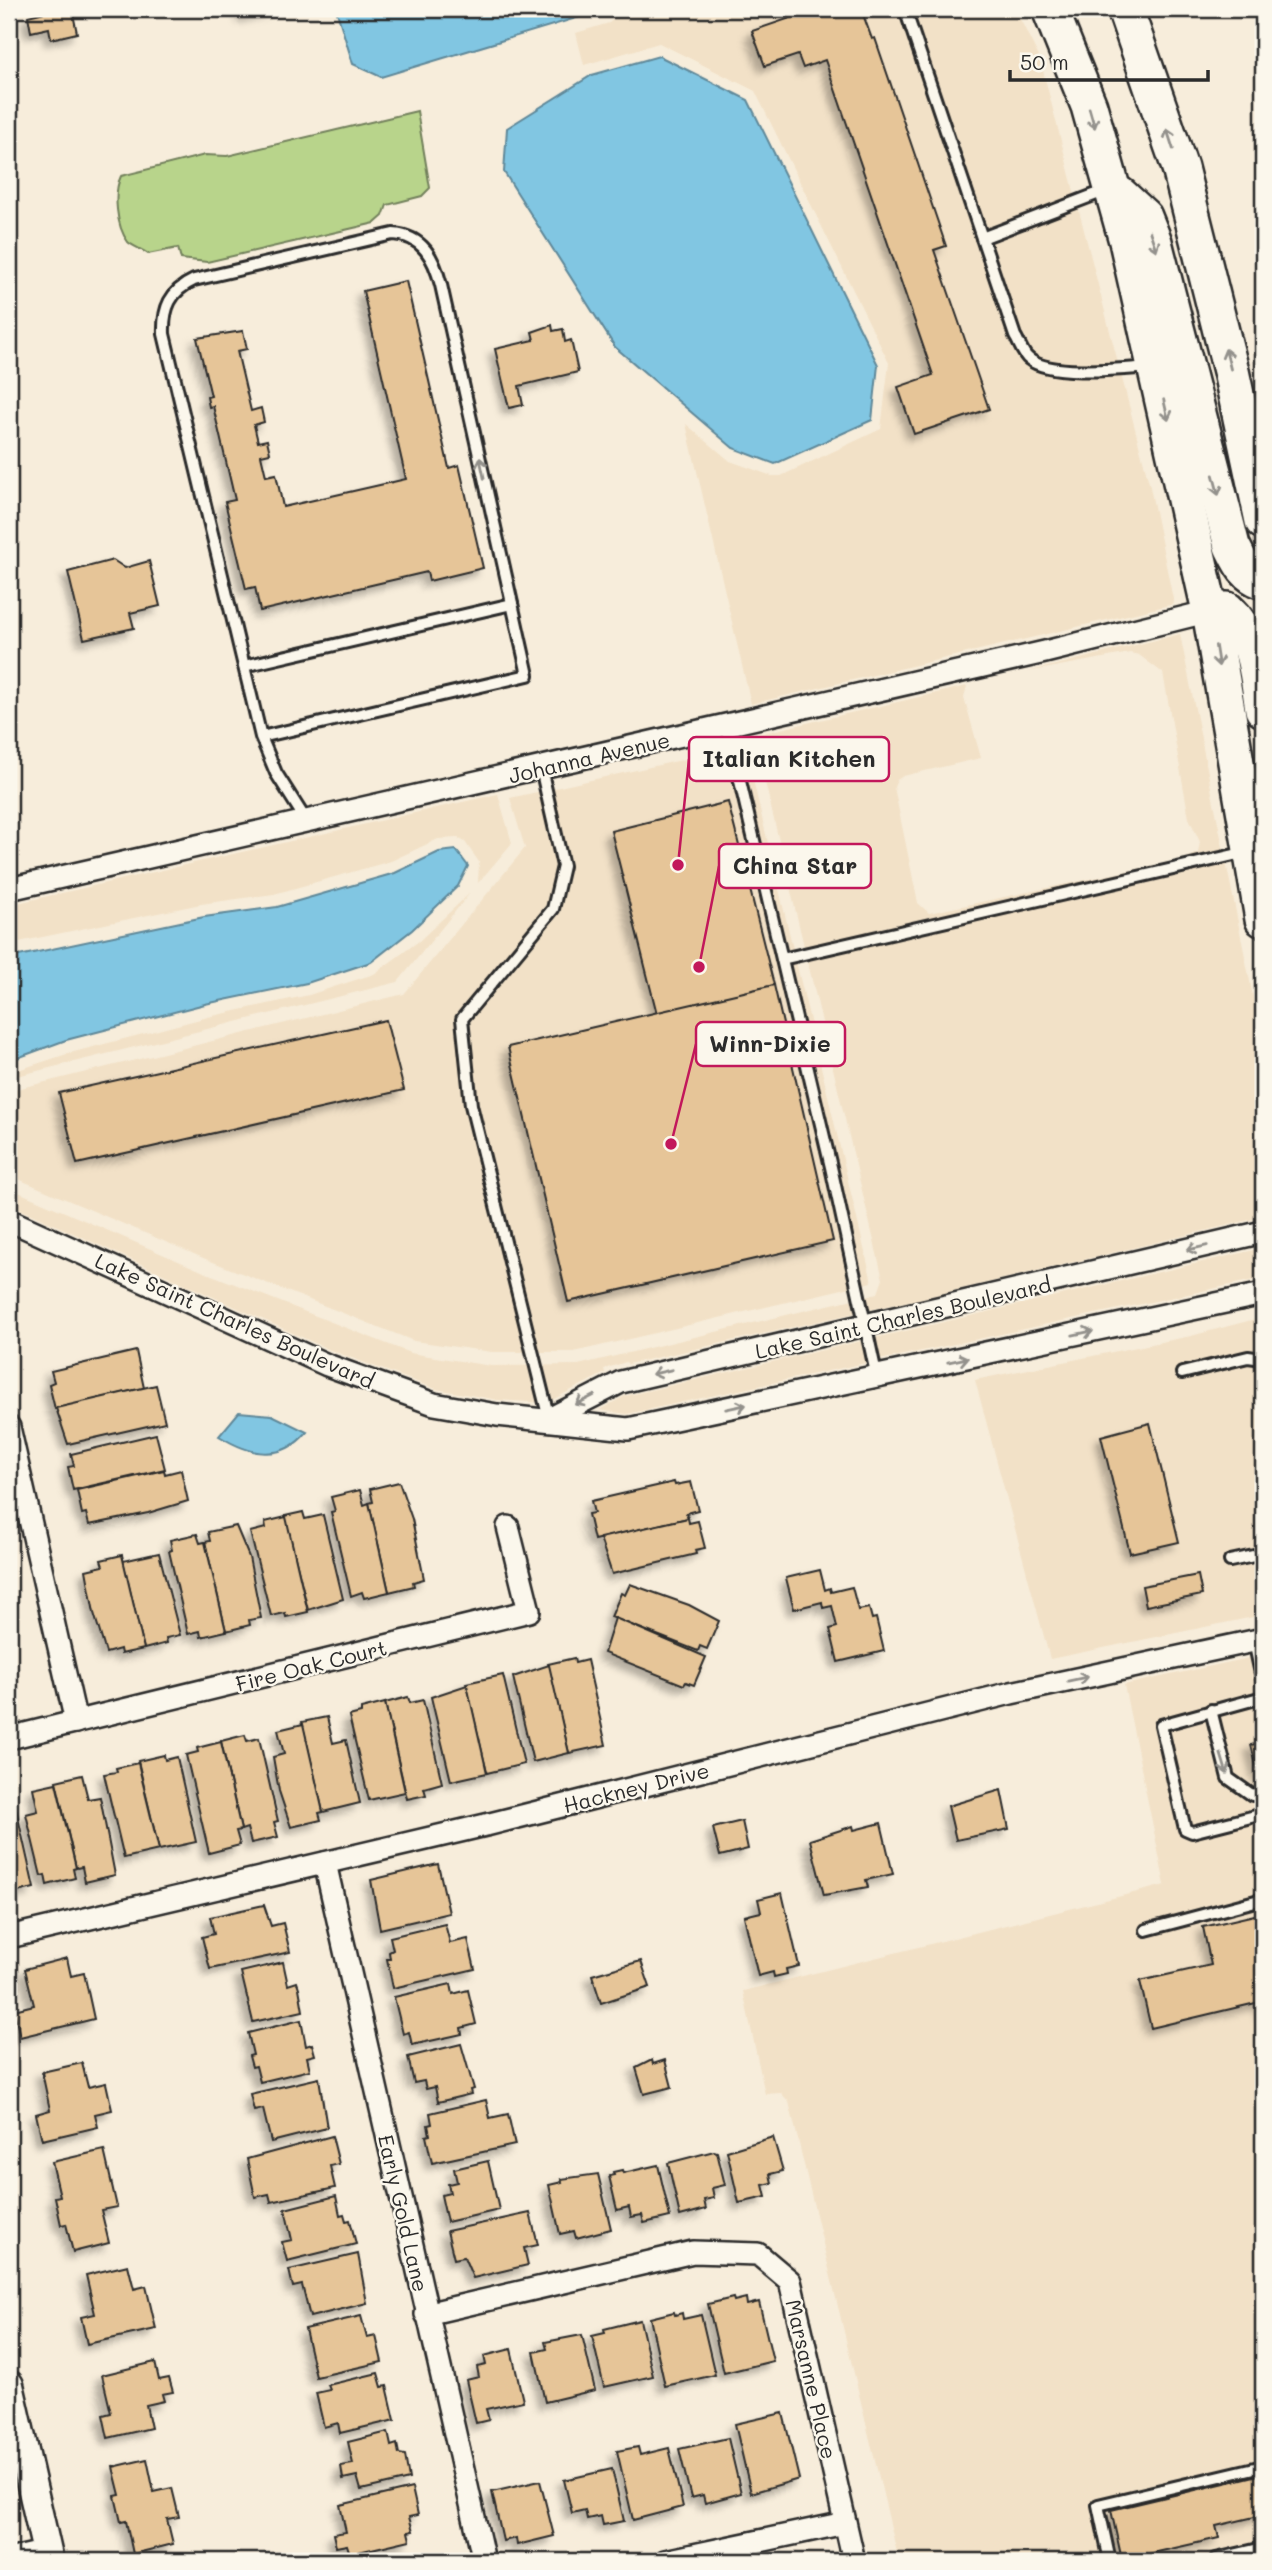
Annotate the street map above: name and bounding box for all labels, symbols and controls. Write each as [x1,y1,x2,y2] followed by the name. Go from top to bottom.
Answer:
[1010,38,1207,82] scale bar
[1020,48,1069,75] text: 50 m
[1087,107,1100,129] one-way arrow
[1163,128,1175,150] one-way arrow
[1147,230,1160,252] one-way arrow
[1221,348,1234,371] one-way arrow
[1159,398,1173,421] one-way arrow
[475,457,489,480] one-way arrow
[1210,474,1223,496] one-way arrow
[1211,644,1224,667] one-way arrow
[506,725,672,789] street label: Johanna Avenue
[689,737,889,781] callout: Italian Kitchen
[703,743,875,773] text: Italian Kitchen
[719,844,871,888] callout: China Star
[733,850,857,880] text: China Star
[696,1022,845,1066] callout: Winn-Dixie
[709,1028,831,1058] text: Winn-Dixie
[1186,1242,1209,1255] one-way arrow
[91,1246,379,1394] street label: Lake Saint Charles Boulevard
[752,1270,1054,1364] street label: Lake Saint Charles Boulevard
[1071,1326,1094,1340] one-way arrow
[946,1353,969,1367] one-way arrow
[651,1366,674,1380] one-way arrow
[575,1394,596,1408] one-way arrow
[724,1400,747,1414] one-way arrow
[233,1633,389,1697] street label: Fire Oak Court
[1066,1672,1089,1685] one-way arrow
[1218,1752,1231,1774] one-way arrow
[560,1756,712,1818] street label: Hackney Drive
[373,2132,435,2294] street label: Early Gold Lane
[780,2296,844,2462] street label: Marsanne Place

